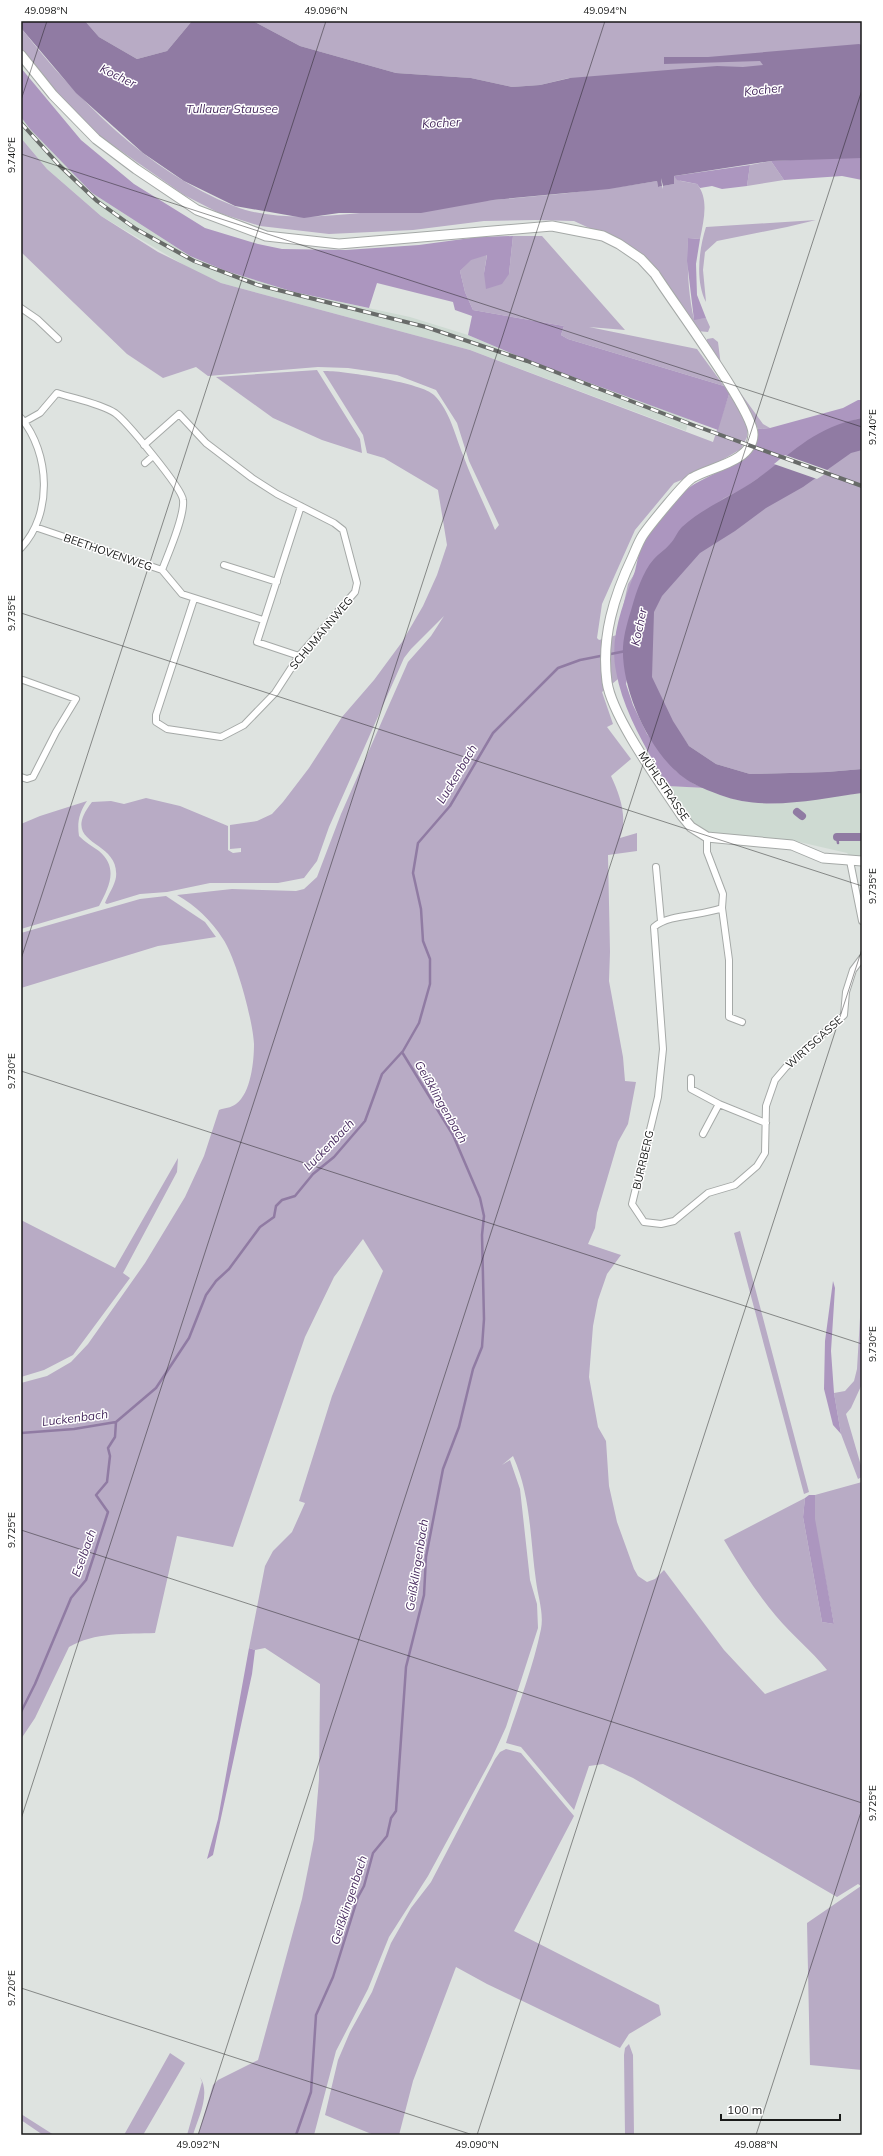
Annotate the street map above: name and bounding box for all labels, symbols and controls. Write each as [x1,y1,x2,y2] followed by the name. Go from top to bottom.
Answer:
[24,4,68,17] text: 49.098°N
[304,4,348,17] text: 49.096°N
[583,4,627,17] text: 49.094°N
[98,60,139,91] water label: Kocher
[743,80,783,99] water label: Kocher
[186,101,278,116] water label: Tullauer Stausee
[422,114,461,131] water label: Kocher
[5,137,18,173] text: 9.740°E
[866,409,879,445] text: 9.740°E
[62,530,154,574] street label: BEETHOVENWEG
[286,593,356,673] street label: SCHUMANNWEG
[5,595,18,631] text: 9.735°E
[627,606,650,647] water label: Kocher
[433,741,480,806] water label: Luckenbach
[636,749,692,823] street label: MÜHLSTRASSE
[866,868,879,904] text: 9.735°E
[783,1013,845,1071] street label: WIRTSGASSE
[5,1053,18,1089] text: 9.730°E
[412,1058,471,1146] water label: Geißklingenbach
[300,1116,357,1174] water label: Luckenbach
[629,1129,657,1191] street label: BURRBERG
[866,1326,879,1362] text: 9.730°E
[41,1406,109,1429] water label: Luckenbach
[5,1512,18,1548] text: 9.725°E
[402,1518,431,1612] water label: Geißklingenbach
[68,1527,99,1579] water label: Eselbach
[866,1785,879,1821] text: 9.725°E
[327,1853,370,1946] water label: Geißklingenbach
[5,1970,18,2006] text: 9.720°E
[721,2096,840,2122] scale bar
[727,2102,762,2117] text: 100 m
[176,2138,220,2151] text: 49.092°N
[455,2138,499,2151] text: 49.090°N
[734,2138,778,2151] text: 49.088°N

